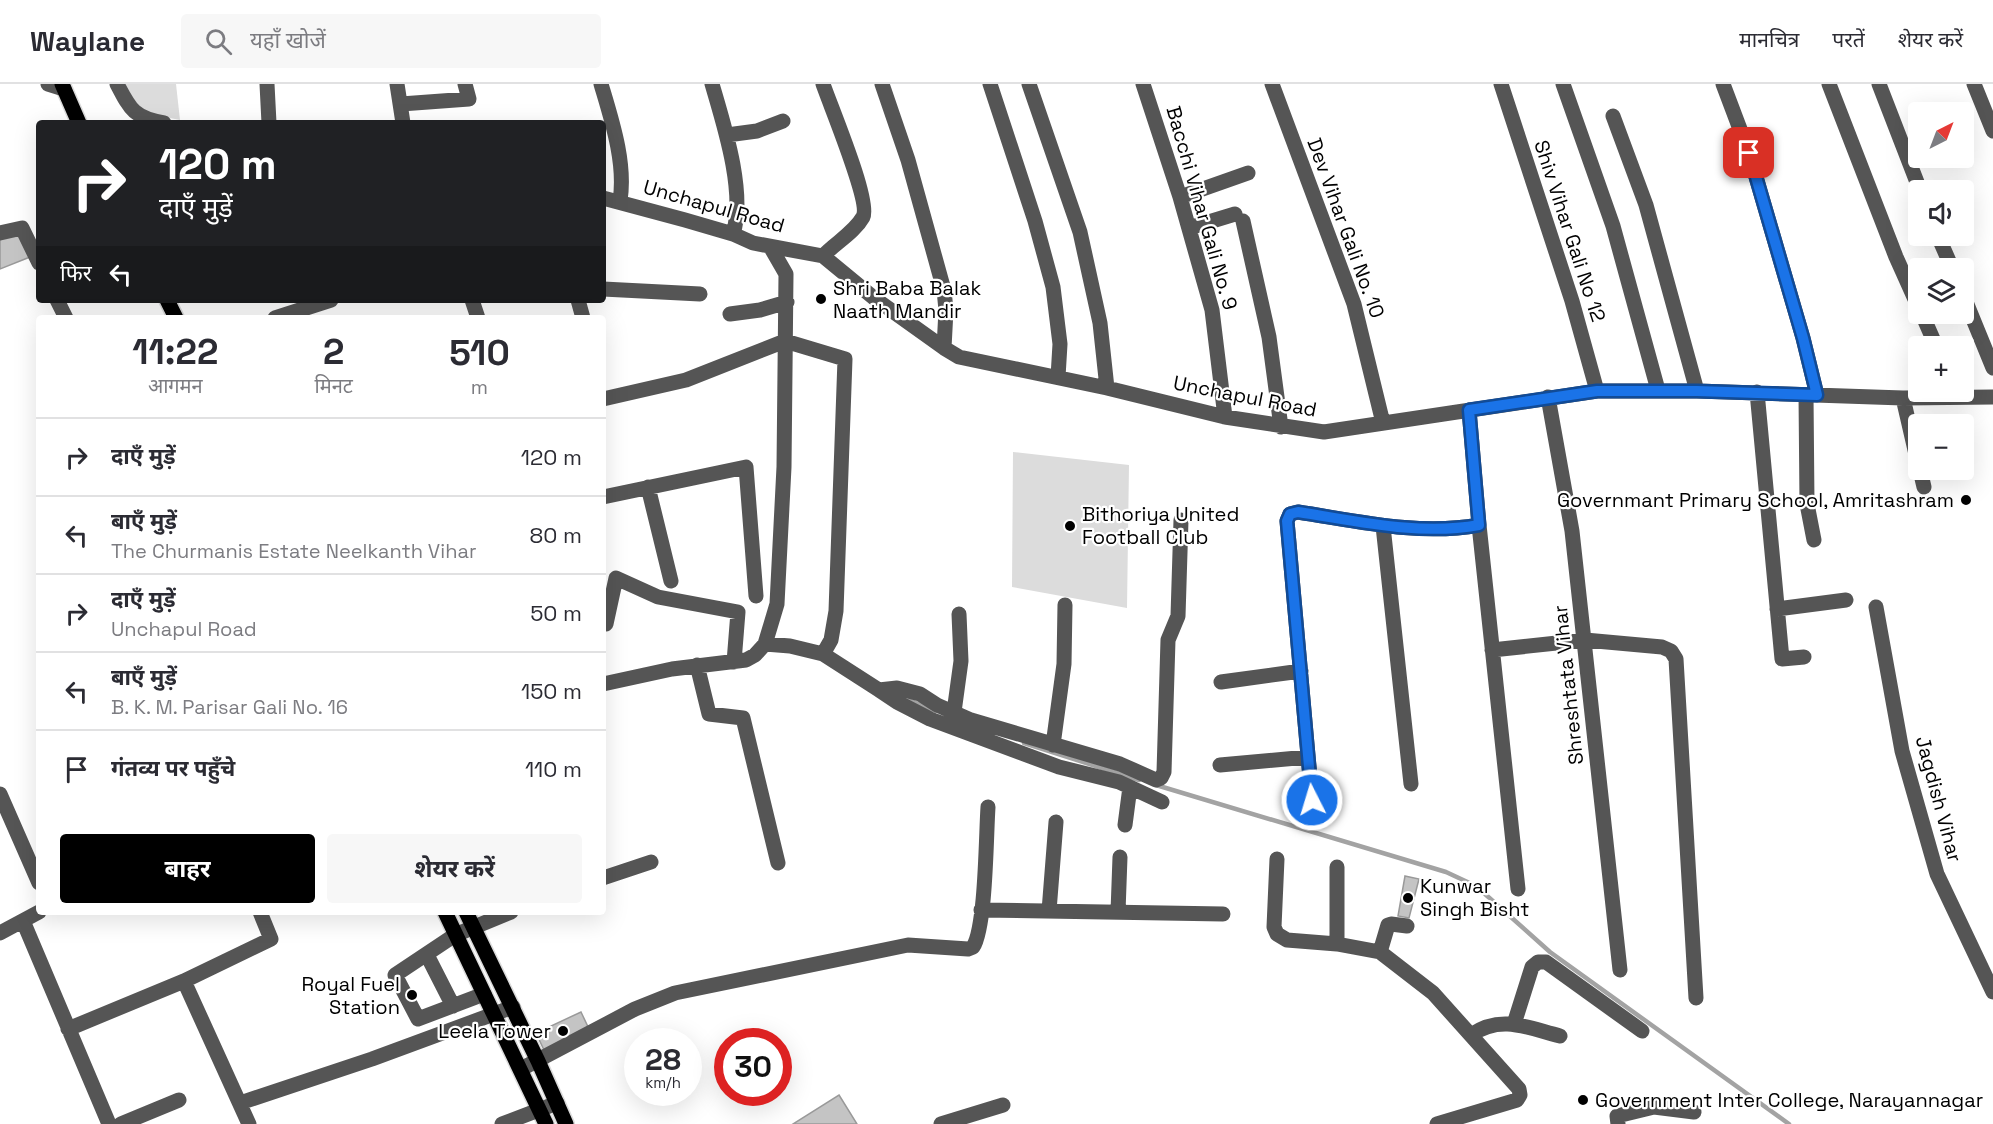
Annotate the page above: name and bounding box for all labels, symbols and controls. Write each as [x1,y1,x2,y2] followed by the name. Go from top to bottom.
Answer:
[181,14,601,68] search box
[30,23,145,59] text: Waylane
[202,25,235,58] icon: search
[250,26,326,54] text: यहाँ खोजें
[1739,26,1799,53] text: मानचित्र
[1832,26,1865,53] text: परतें
[1898,26,1963,53] text: शेयर करें
[1908,102,1974,168] north arrow
[1908,102,1974,480] map controls
[1160,103,1244,313] street label: Bacchi Vihar Gali No. 9
[1723,127,1774,178] pin
[1301,134,1391,322] street label: Dev Vihar Gali No. 10
[1732,136,1765,169] icon: arrive
[1528,137,1612,325] street label: Shiv Vihar Gali No 12
[159,138,277,191] text: 120 m
[60,144,138,222] icon: right
[640,173,788,239] street label: Unchapul Road
[1908,180,1974,246] button: sound
[159,190,233,225] text: दाएँ मुड़ें
[104,258,137,291] icon: left
[1908,258,1974,324] button: layers
[60,259,92,287] text: फिर
[833,275,981,324] place label: Shri Baba Balak Naath Mandir
[814,292,828,306] marker: Shri Baba Balak Naath Mandir
[132,329,218,375] text: 11:22
[323,329,344,375] text: 2
[449,330,510,376] text: 510
[1908,336,1974,402] button: +
[1171,369,1319,423] street label: Unchapul Road
[148,373,203,399] text: आगमन
[315,373,353,399] text: मिनट
[471,374,488,400] text: m
[1908,414,1974,480] button: −
[60,441,93,474] icon: right
[111,442,176,470] text: दाएँ मुड़ें
[521,443,582,471] text: 120 m
[1557,487,1954,513] place label: Governmant Primary School, Amritashram
[1959,493,1973,507] marker: Governmant Primary School, Amritashram
[1082,501,1239,550] place label: Bithoriya United Football Club
[111,507,177,535] text: बाएँ मुड़ें
[60,519,93,552] icon: left
[1063,519,1077,533] marker: Bithoriya United Football Club
[530,521,582,549] text: 80 m
[111,538,476,564] text: The Churmanis Estate Neelkanth Vihar
[111,585,176,613] text: दाएँ मुड़ें
[60,597,93,630] icon: right
[530,599,582,627] text: 50 m
[1547,604,1589,766] street label: Shreshtata Vihar
[111,616,257,642] text: Unchapul Road
[111,663,177,691] text: बाएँ मुड़ें
[60,675,93,708] icon: left
[521,677,582,705] text: 150 m
[111,694,348,720] text: B. K. M. Parisar Gali No. 16
[1910,733,1968,865] street label: Jagdish Vihar
[60,753,93,786] icon: arrive
[111,754,235,782] text: गंतव्य पर पहुँचे
[525,755,582,783] text: 110 m
[1280,768,1344,832] position arrow
[60,834,315,903] button: बाहर
[327,834,582,903] button: शेयर करें
[1420,873,1530,922] place label: Kunwar Singh Bisht
[1401,891,1415,905] marker: Kunwar Singh Bisht
[301,971,400,1020] place label: Royal Fuel Station
[405,988,419,1002] marker: Royal Fuel Station
[438,1018,551,1044] place label: Leela Tower
[556,1024,570,1038] marker: Leela Tower
[714,1028,792,1106] speed limit sign: 30
[645,1040,681,1079] text: 28
[645,1073,681,1092] text: km/h
[1595,1087,1983,1113] place label: Government Inter College, Narayannagar
[1576,1093,1590,1107] marker: Government Inter College, Narayannagar

